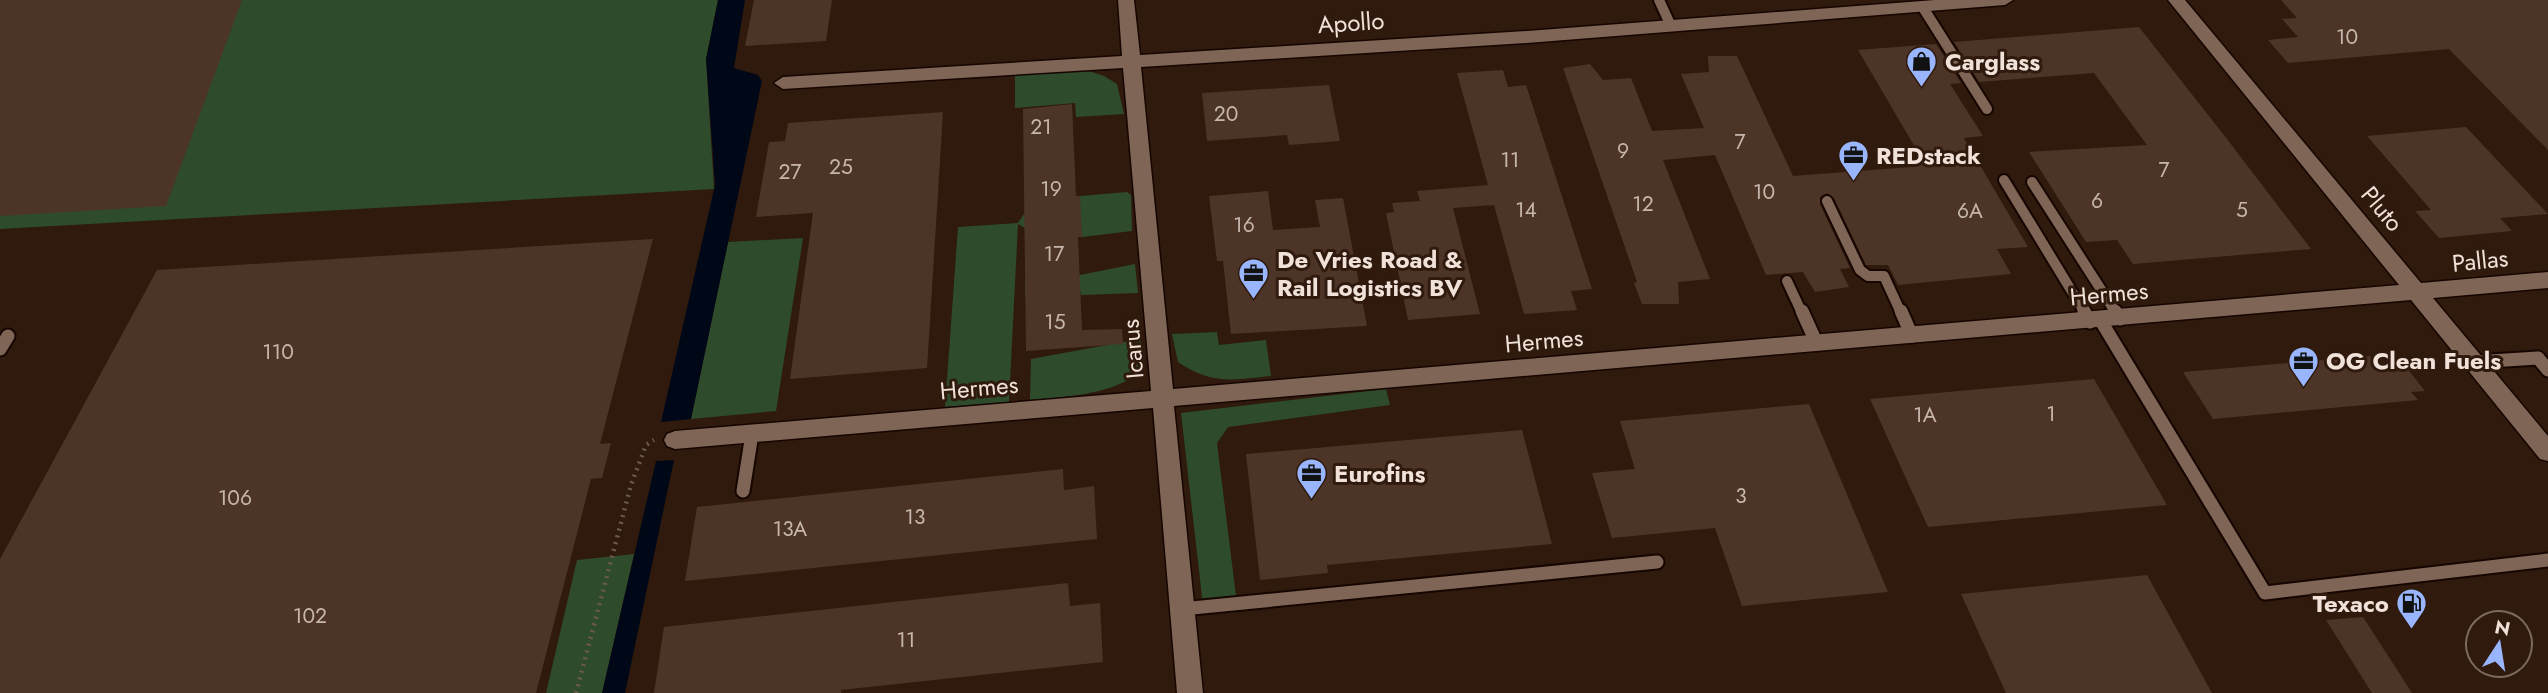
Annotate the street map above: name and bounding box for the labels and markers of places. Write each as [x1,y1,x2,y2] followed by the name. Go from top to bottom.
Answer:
[1945,44,2040,79] place label: Carglass
[1905,45,1939,89] shop icon: Carglass
[1876,138,1981,173] place label: REDstack
[1836,139,1870,183] office icon: REDstack
[1277,242,1463,305] place label: De Vries Road & Rail Logistics BV
[1237,257,1271,301] office icon: De Vries Road & Rail Logistics BV
[2326,343,2501,378] place label: OG Clean Fuels
[2286,344,2320,388] office icon: OG Clean Fuels
[1334,456,1426,491] place label: Eurofins
[1294,457,1328,501] office icon: Eurofins
[2313,586,2389,621] place label: Texaco
[2395,587,2429,631] fuel station icon: Texaco

